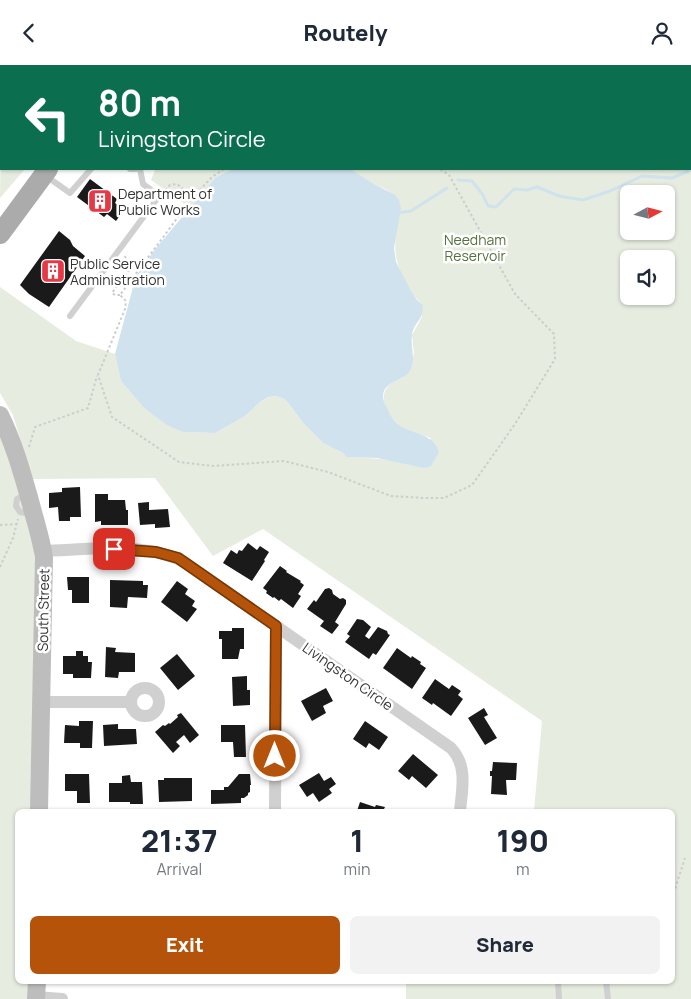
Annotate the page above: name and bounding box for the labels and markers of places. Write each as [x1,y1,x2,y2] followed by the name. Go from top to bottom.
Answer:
[118,184,212,219] place label: Department of Public Works
[87,188,113,214] building icon: Department of Public Works
[70,254,165,289] place label: Public Service Administration
[40,258,66,284] building icon: Public Service Administration
[93,528,135,570] pin

